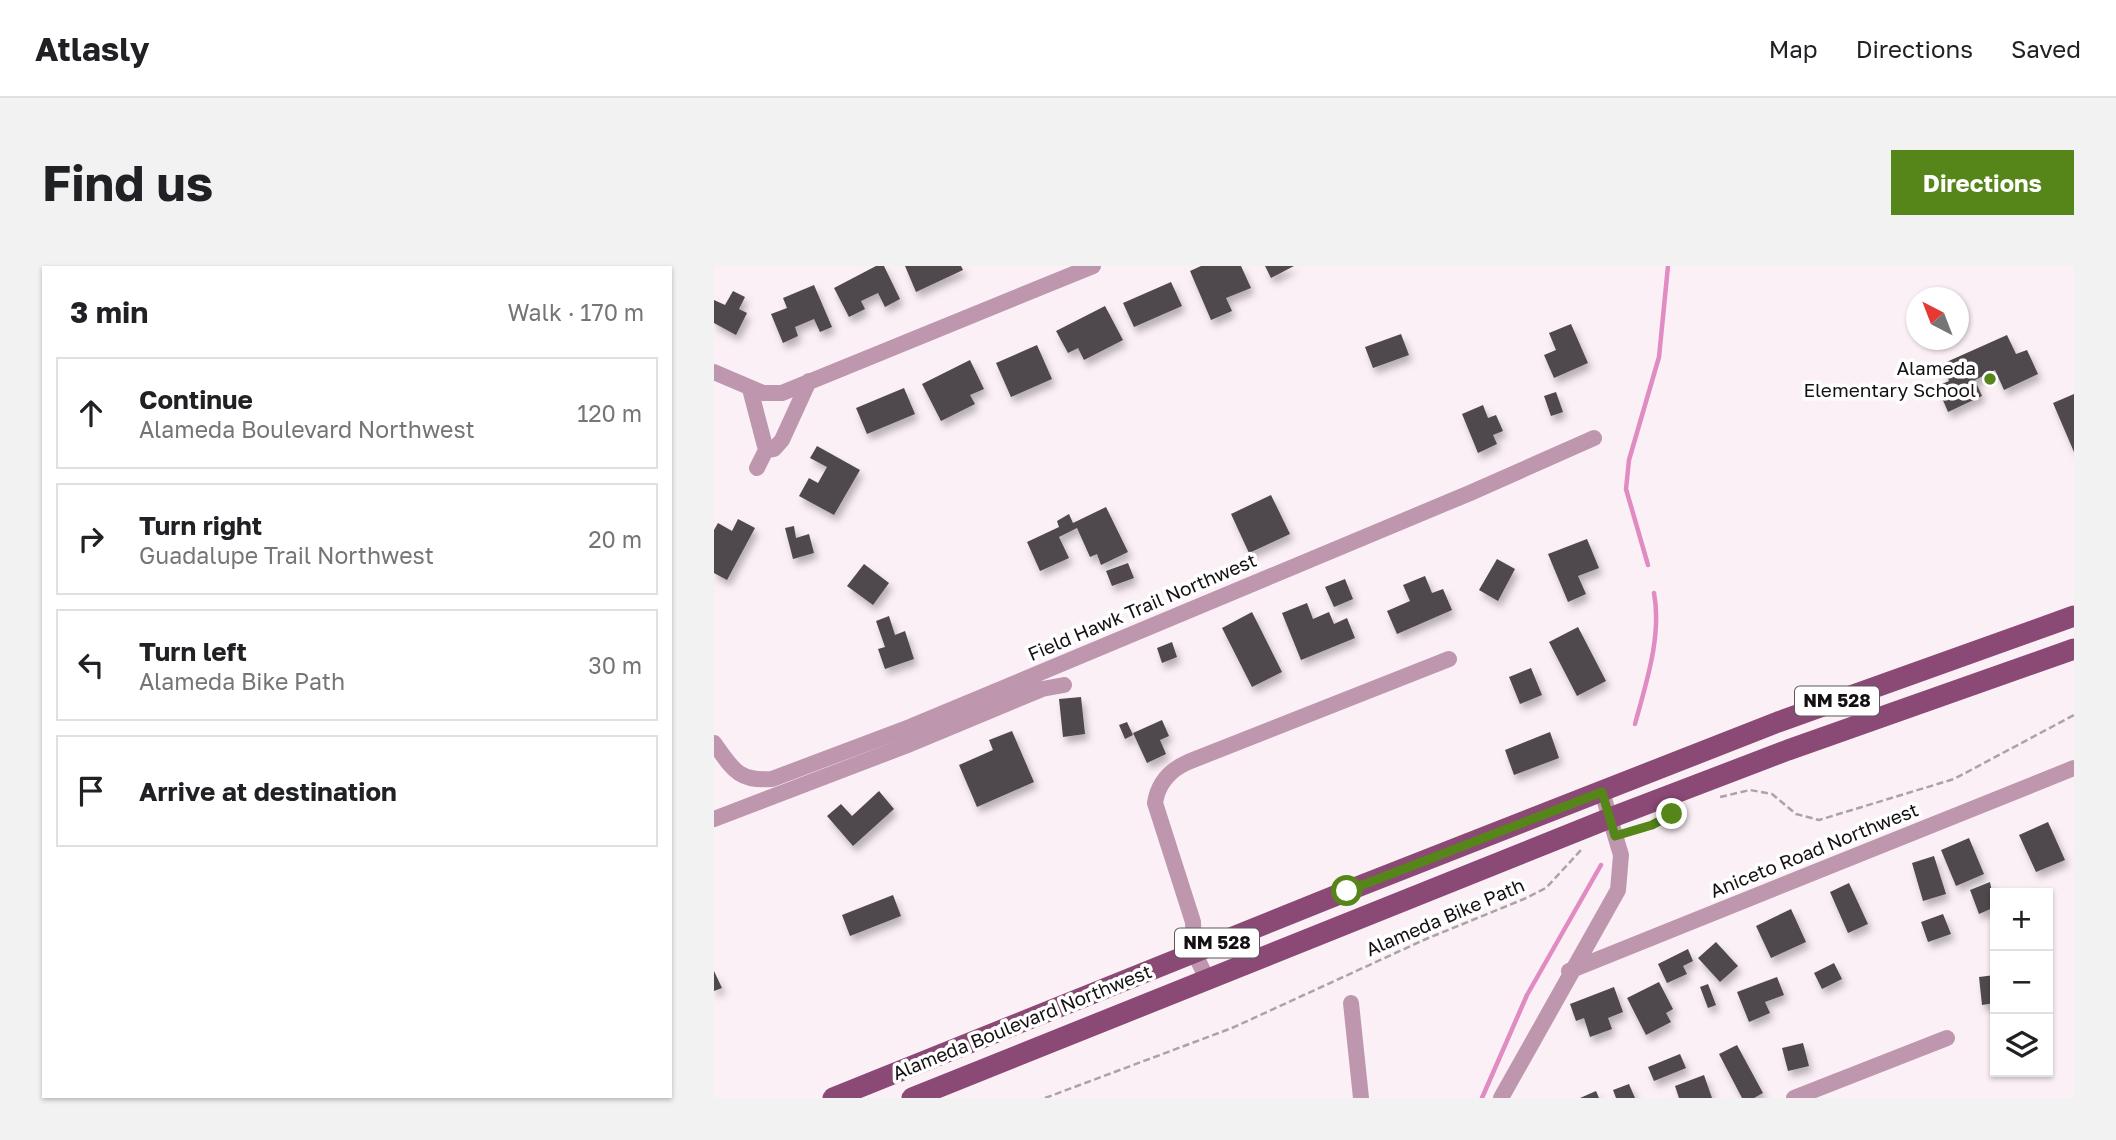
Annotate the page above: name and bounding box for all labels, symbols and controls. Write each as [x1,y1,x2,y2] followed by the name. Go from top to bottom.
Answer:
[35,29,150,68] text: Atlasly
[1769,34,1818,63] text: Map
[1856,34,1973,63] text: Directions
[2011,34,2081,63] text: Saved
[1891,150,2074,215] button: Directions
[42,153,213,212] text: Find us
[1906,287,1969,350] north arrow
[70,294,148,330] text: 3 min
[507,298,644,326] text: Walk · 170 m
[1803,356,1976,401] place label: Alameda Elementary School
[1982,371,1998,387] marker: Alameda Elementary School
[139,384,253,415] text: Continue
[72,394,110,432] icon: ahead
[577,399,642,427] text: 120 m
[139,415,475,443] text: Alameda Boulevard Northwest
[139,510,262,541] text: Turn right
[72,520,110,558] icon: right
[588,525,642,553] text: 20 m
[139,541,434,569] text: Guadalupe Trail Northwest
[1024,548,1260,665] street label: Field Hawk Trail Northwest
[139,636,247,667] text: Turn left
[72,646,110,684] icon: left
[588,651,642,679] text: 30 m
[139,667,345,695] text: Alameda Bike Path
[1795,687,1879,716] road number: NM 528
[72,772,110,810] icon: arrive
[139,776,397,807] text: Arrive at destination
[1706,797,1921,902] street label: Aniceto Road Northwest
[1656,798,1687,829] route end
[1362,873,1528,960] street label: Alameda Bike Path
[1331,875,1362,906] route start
[1990,888,2053,1077] map controls
[1990,888,2053,951] button: +
[1175,928,1259,958] road number: NM 528
[1990,951,2053,1014] button: −
[889,959,1155,1084] street label: Alameda Boulevard Northwest
[1990,1014,2053,1077] button: layers

